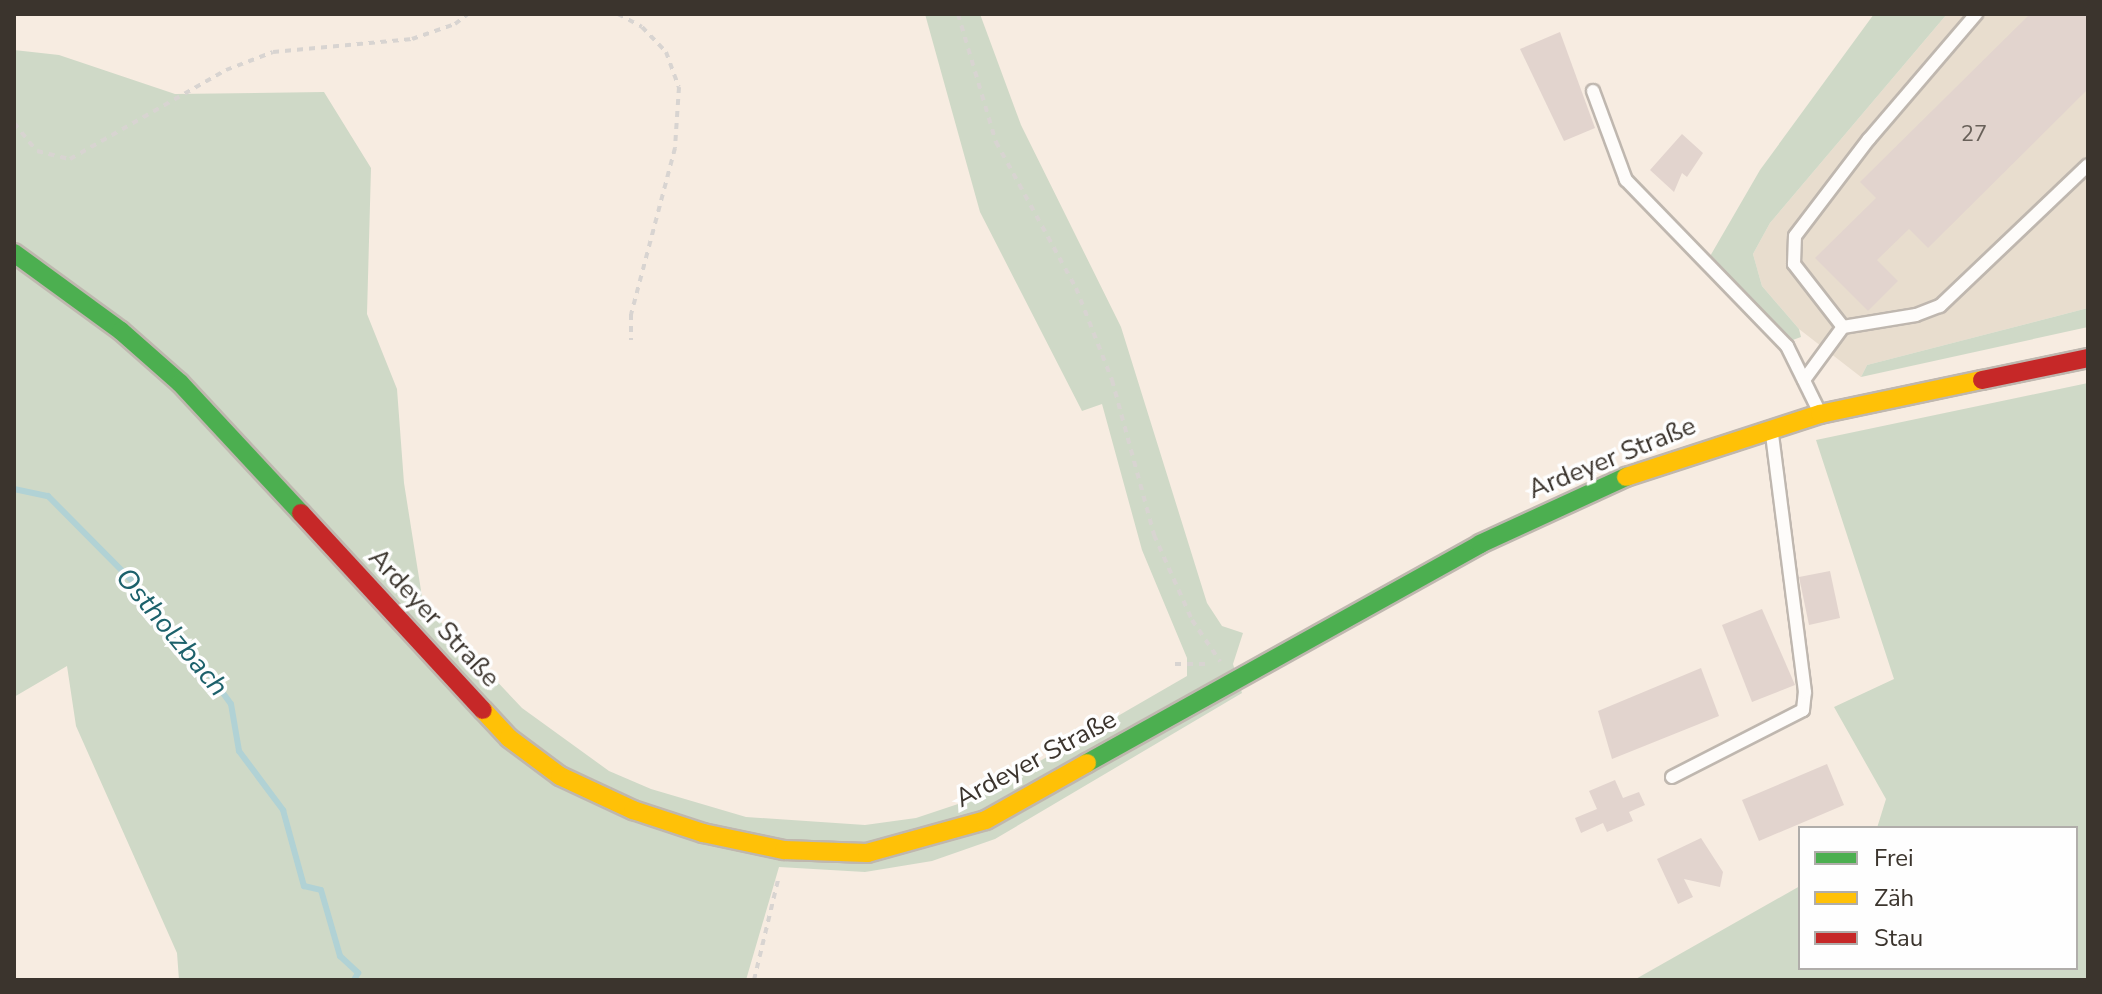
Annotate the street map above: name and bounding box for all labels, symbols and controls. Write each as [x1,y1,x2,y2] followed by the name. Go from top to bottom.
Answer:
[1961,122,1987,148] house number: 27
[1524,410,1700,506] street label: Ardeyer Straße
[362,542,506,694] street label: Ardeyer Straße
[109,561,235,703] water label: Ostholzbach
[950,704,1122,814] street label: Ardeyer Straße
[1798,826,2078,970] legend
[1874,842,1914,874] text: Frei
[1874,882,1914,914] text: Zäh
[1874,922,1923,954] text: Stau

